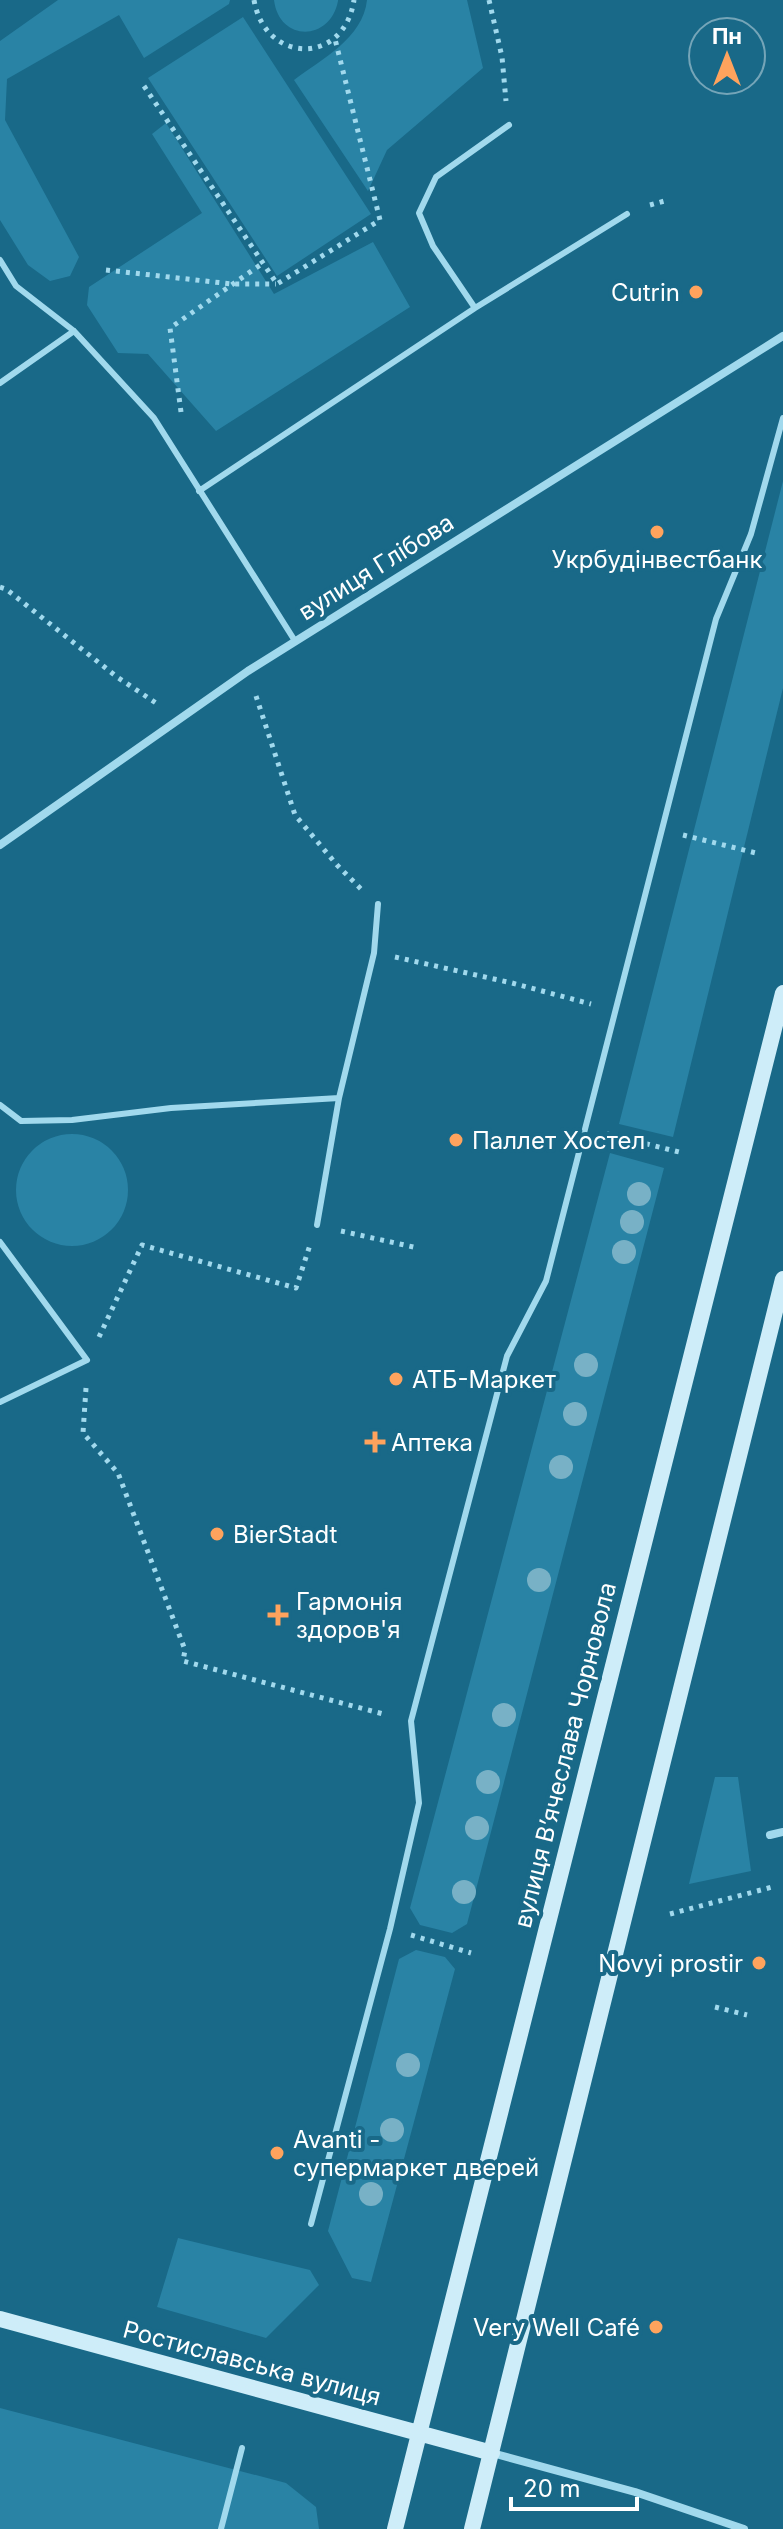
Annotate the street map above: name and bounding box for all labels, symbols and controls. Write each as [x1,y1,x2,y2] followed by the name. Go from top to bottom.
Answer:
[687,16,767,96] north arrow
[712,23,742,49] text: Пн
[611,278,680,307] place label: Cutrin
[687,283,705,301] marker: Cutrin
[293,508,459,626] street label: вулиця Глібова
[648,523,666,541] marker: Укрбудінвестбанк
[552,545,762,574] place label: Укрбудінвестбанк
[472,1126,645,1155] place label: Паллет Хостел
[447,1131,465,1149] marker: Паллет Хостел
[412,1365,556,1394] place label: АТБ-Маркет
[387,1370,405,1388] marker: АТБ-Маркет
[391,1428,473,1457] place label: Аптека
[366,1433,384,1451] marker: Аптека
[233,1520,337,1549] place label: BierStadt
[208,1525,226,1543] marker: BierStadt
[508,1579,622,1931] street label: вулиця Вʼячеслава Чорновола
[296,1587,402,1644] place label: Гармонія здоров'я
[267,1604,289,1626] marker: Гармонія здоров'я
[598,1949,743,1978] place label: Novyi prostir
[750,1954,768,1972] marker: Novyi prostir
[293,2125,539,2182] place label: Avanti - супермаркет дверей
[268,2144,286,2162] marker: Avanti - супермаркет дверей
[473,2313,640,2342] place label: Very Well Café
[120,2315,384,2411] street label: Ростиславська вулиця
[647,2318,665,2336] marker: Very Well Café
[511,2461,637,2511] scale bar
[523,2474,581,2503] text: 20 m

